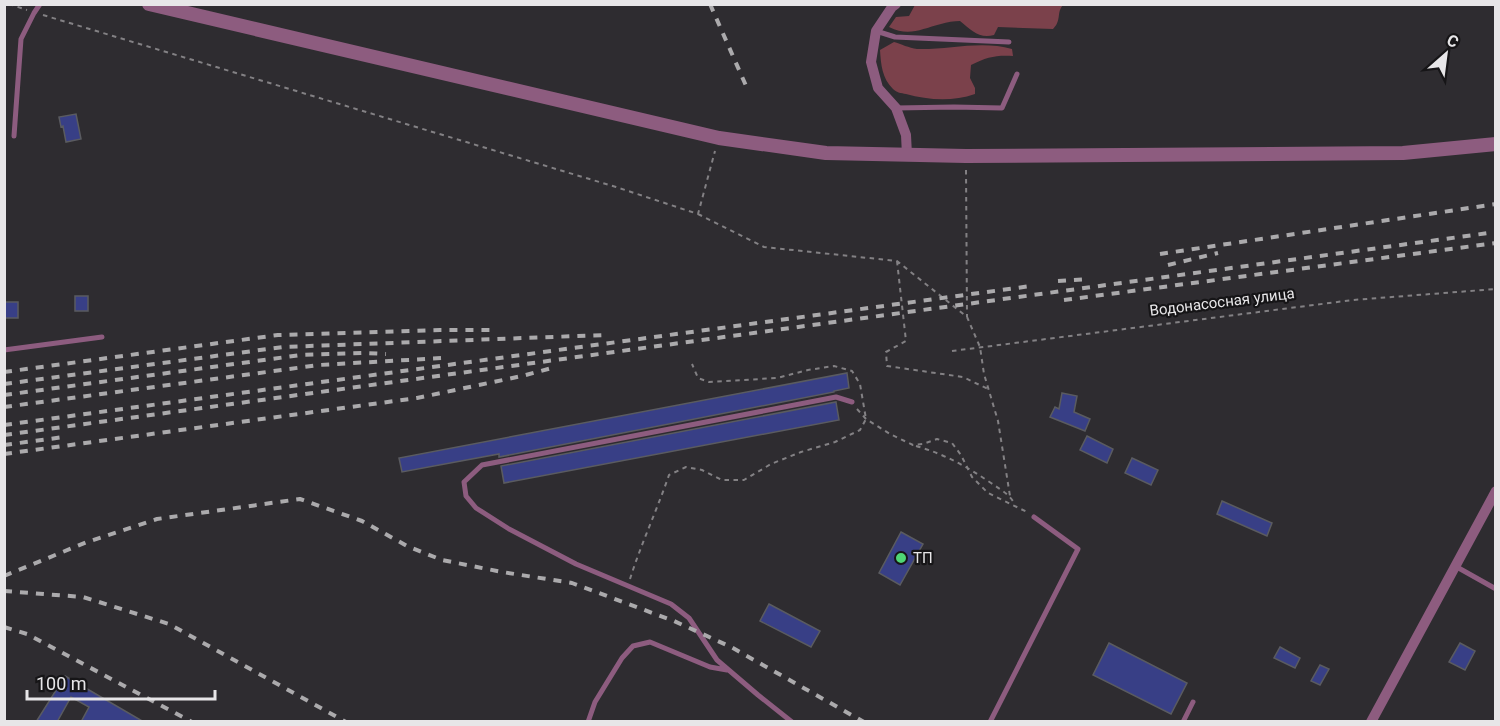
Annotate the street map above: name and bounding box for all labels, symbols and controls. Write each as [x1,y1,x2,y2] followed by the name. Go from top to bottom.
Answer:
[1416,24,1476,84] north arrow
[1444,30,1462,52] text: С
[1148,284,1296,320] street label: Водонасосная улица
[913,549,933,567] place label: ТП
[894,551,908,565] marker: ТП
[27,663,214,701] scale bar
[36,673,87,694] text: 100 m

